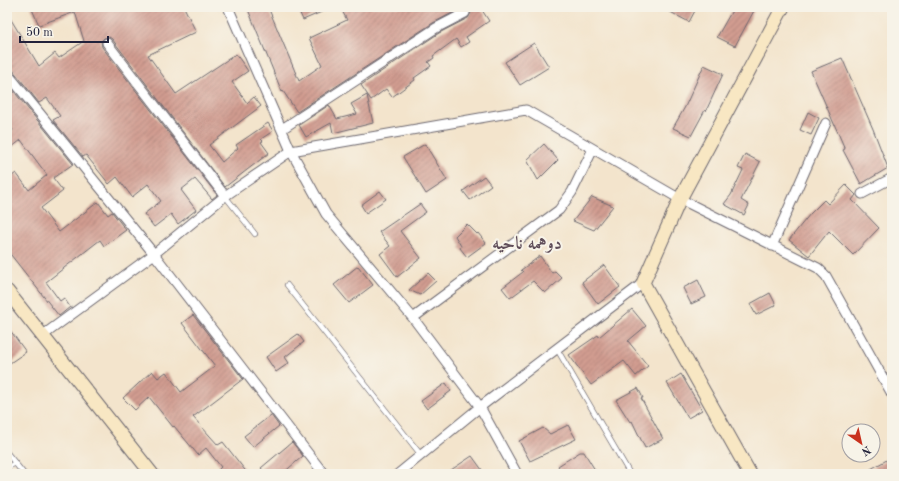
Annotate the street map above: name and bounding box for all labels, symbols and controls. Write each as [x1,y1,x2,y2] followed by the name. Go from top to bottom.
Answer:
[20,18,108,44] scale bar
[26,26,53,39] text: 50 m
[492,235,562,253] district label: دوهمه ناحیه
[841,423,881,463] north arrow
[859,443,872,457] text: N

